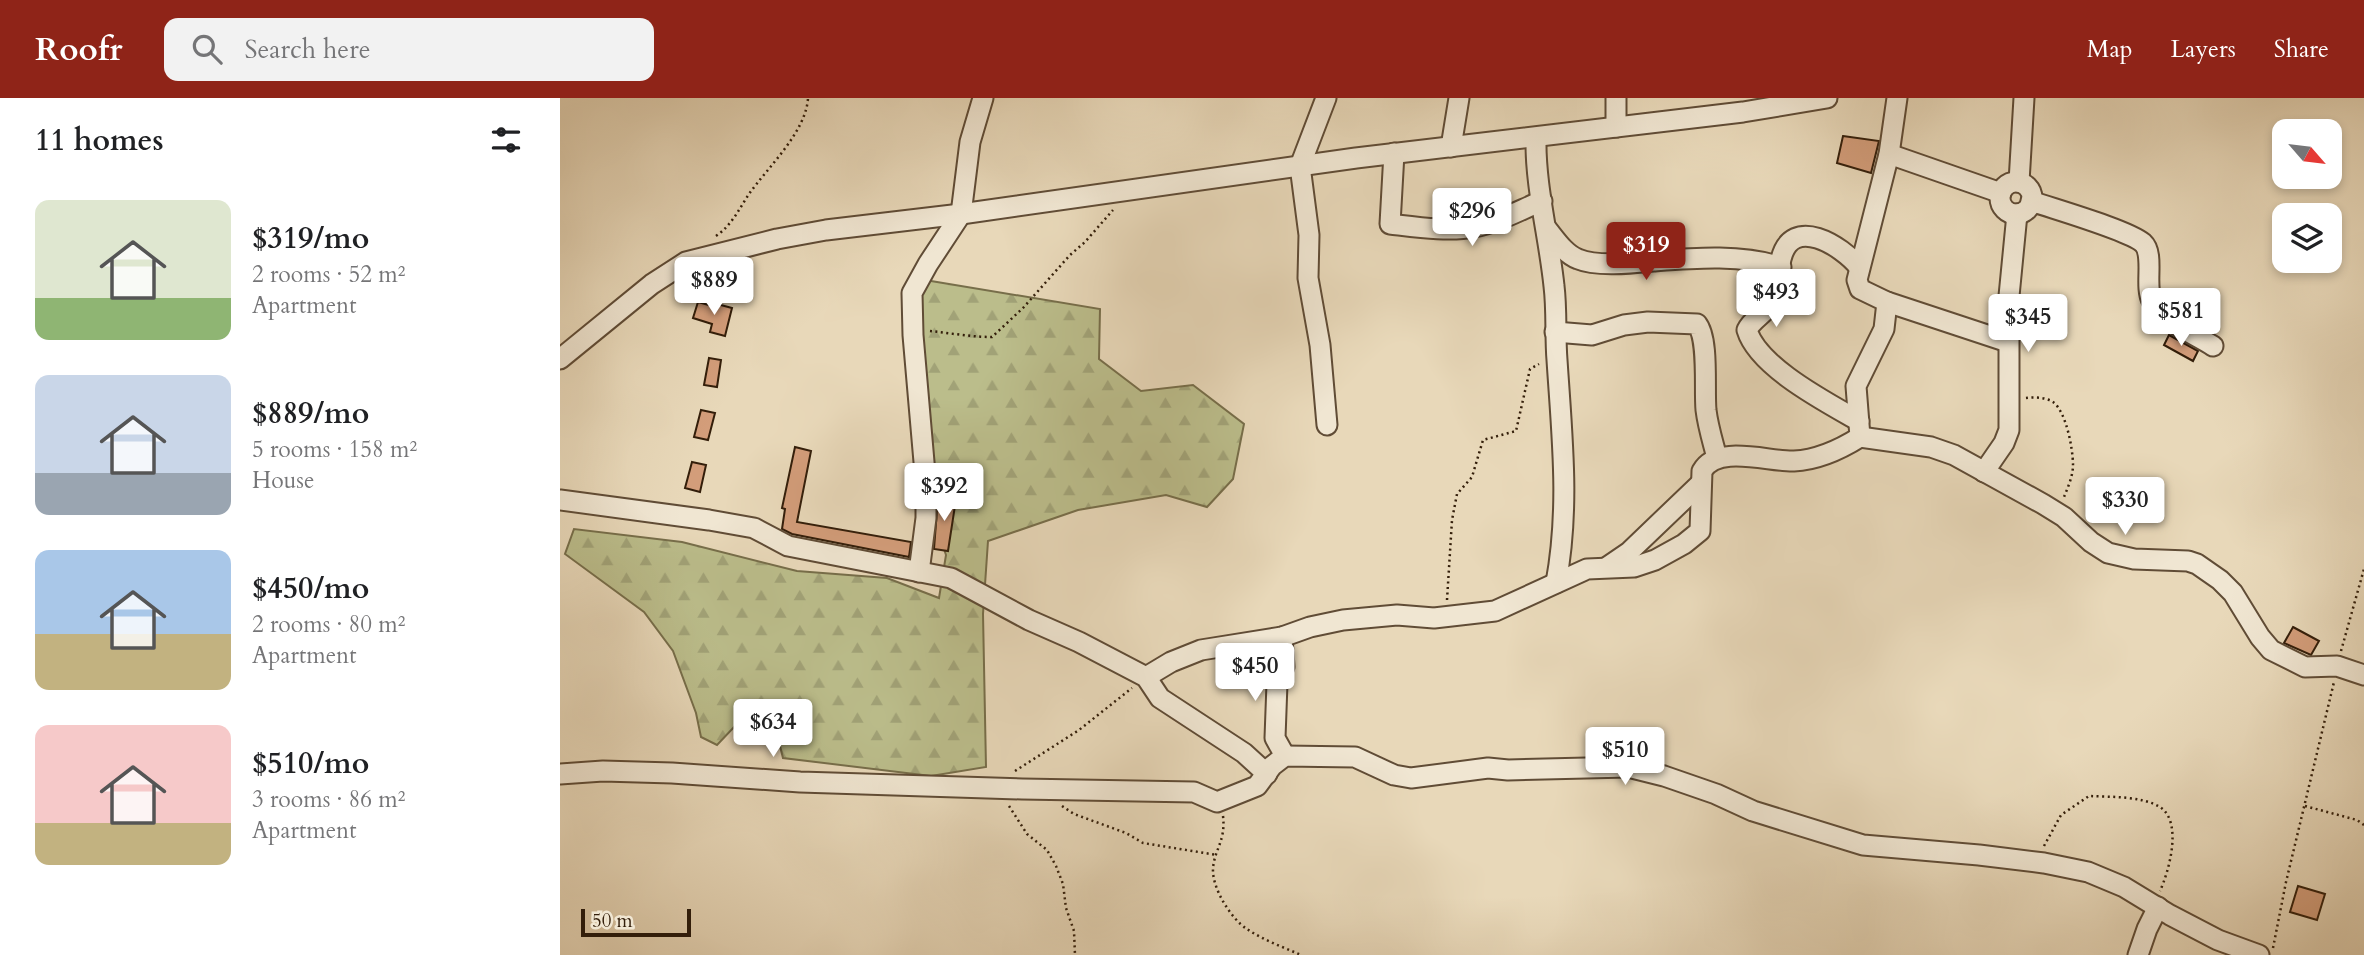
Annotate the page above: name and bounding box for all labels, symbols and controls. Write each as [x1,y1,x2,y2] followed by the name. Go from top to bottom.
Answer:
[164,18,654,81] search box
[35,27,122,72] text: Roofr
[188,30,226,68] icon: search
[244,32,370,67] text: Search here
[2087,33,2133,66] text: Map
[2171,33,2236,66] text: Layers
[2274,33,2329,66] text: Share
[2272,119,2342,189] north arrow
[2272,119,2342,273] map controls
[35,120,164,161] text: 11 homes
[487,121,525,159] icon: filters
[1431,188,1513,248] pin: $296
[1448,195,1496,226] text: $296
[2272,203,2342,273] button: layers
[252,218,369,259] text: $319/mo
[1605,222,1687,282] pin: $319
[91,228,175,312] icon: home
[1622,229,1670,260] text: $319
[673,258,755,317] pin: $889
[252,259,405,290] text: 2 rooms · 52 m²
[690,264,738,295] text: $889
[1735,270,1817,329] pin: $493
[1752,276,1800,307] text: $493
[2140,288,2222,348] pin: $581
[252,290,356,321] text: Apartment
[1987,294,2069,354] pin: $345
[2157,295,2205,326] text: $581
[2004,301,2052,332] text: $345
[252,393,369,434] text: $889/mo
[91,403,175,487] icon: home
[252,434,417,465] text: 5 rooms · 158 m²
[903,464,985,523] pin: $392
[252,465,314,496] text: House
[920,470,968,501] text: $392
[2084,478,2166,537] pin: $330
[2101,484,2149,515] text: $330
[252,568,369,609] text: $450/mo
[91,578,175,662] icon: home
[252,609,405,640] text: 2 rooms · 80 m²
[252,640,356,671] text: Apartment
[1214,644,1296,703] pin: $450
[1231,650,1279,681] text: $450
[732,700,814,759] pin: $634
[749,706,797,737] text: $634
[1584,728,1666,787] pin: $510
[1601,734,1649,765] text: $510
[252,743,369,784] text: $510/mo
[91,753,175,837] icon: home
[252,784,405,815] text: 3 rooms · 86 m²
[252,815,356,846] text: Apartment
[581,906,691,938] scale bar
[592,908,633,934] text: 50 m

